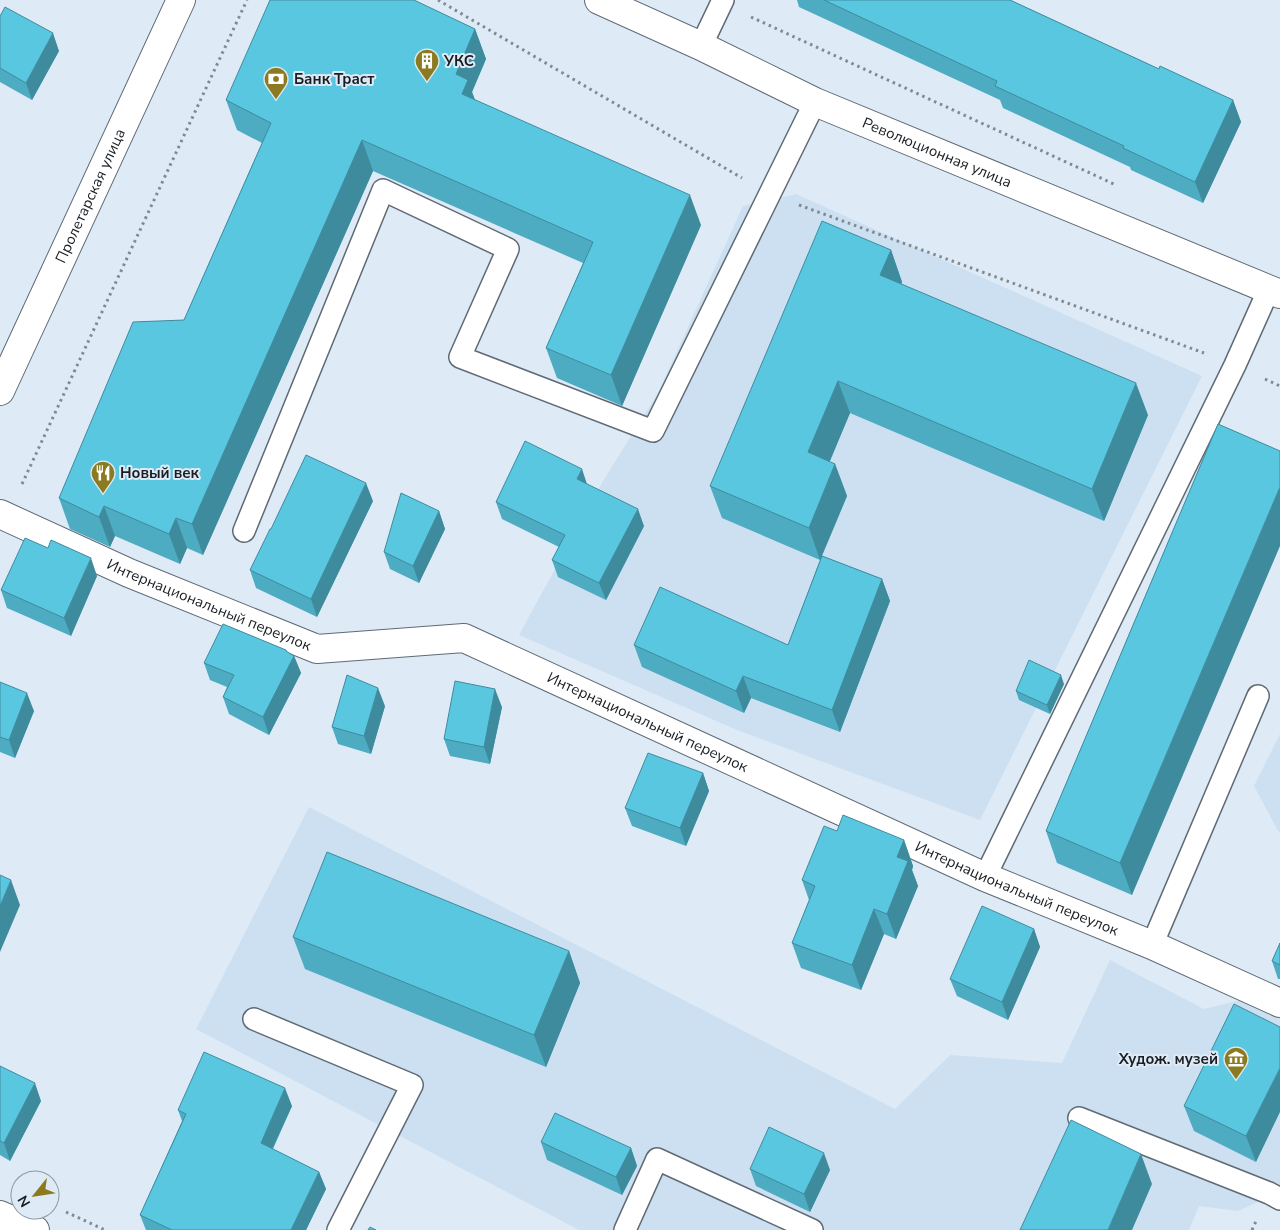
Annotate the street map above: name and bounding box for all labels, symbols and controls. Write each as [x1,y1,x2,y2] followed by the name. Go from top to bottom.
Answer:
[414,48,440,82] building icon: УКС
[443,51,474,71] place label: УКС
[263,66,289,100] bank icon: Банк Траст
[294,69,374,89] place label: Банк Траст
[859,113,1015,192] street label: Революционная улица
[51,125,130,266] street label: Пролетарская улица
[90,460,116,494] restaurant icon: Новый век
[120,463,200,483] place label: Новый век
[104,554,314,656] street label: Интернациональный переулок
[544,667,751,777] street label: Интернациональный переулок
[912,836,1122,940] street label: Интернациональный переулок
[1223,1046,1249,1080] museum icon: Худож. музей
[1118,1049,1218,1069] place label: Худож. музей
[10,1170,60,1220] north arrow
[13,1192,35,1211] text: N

